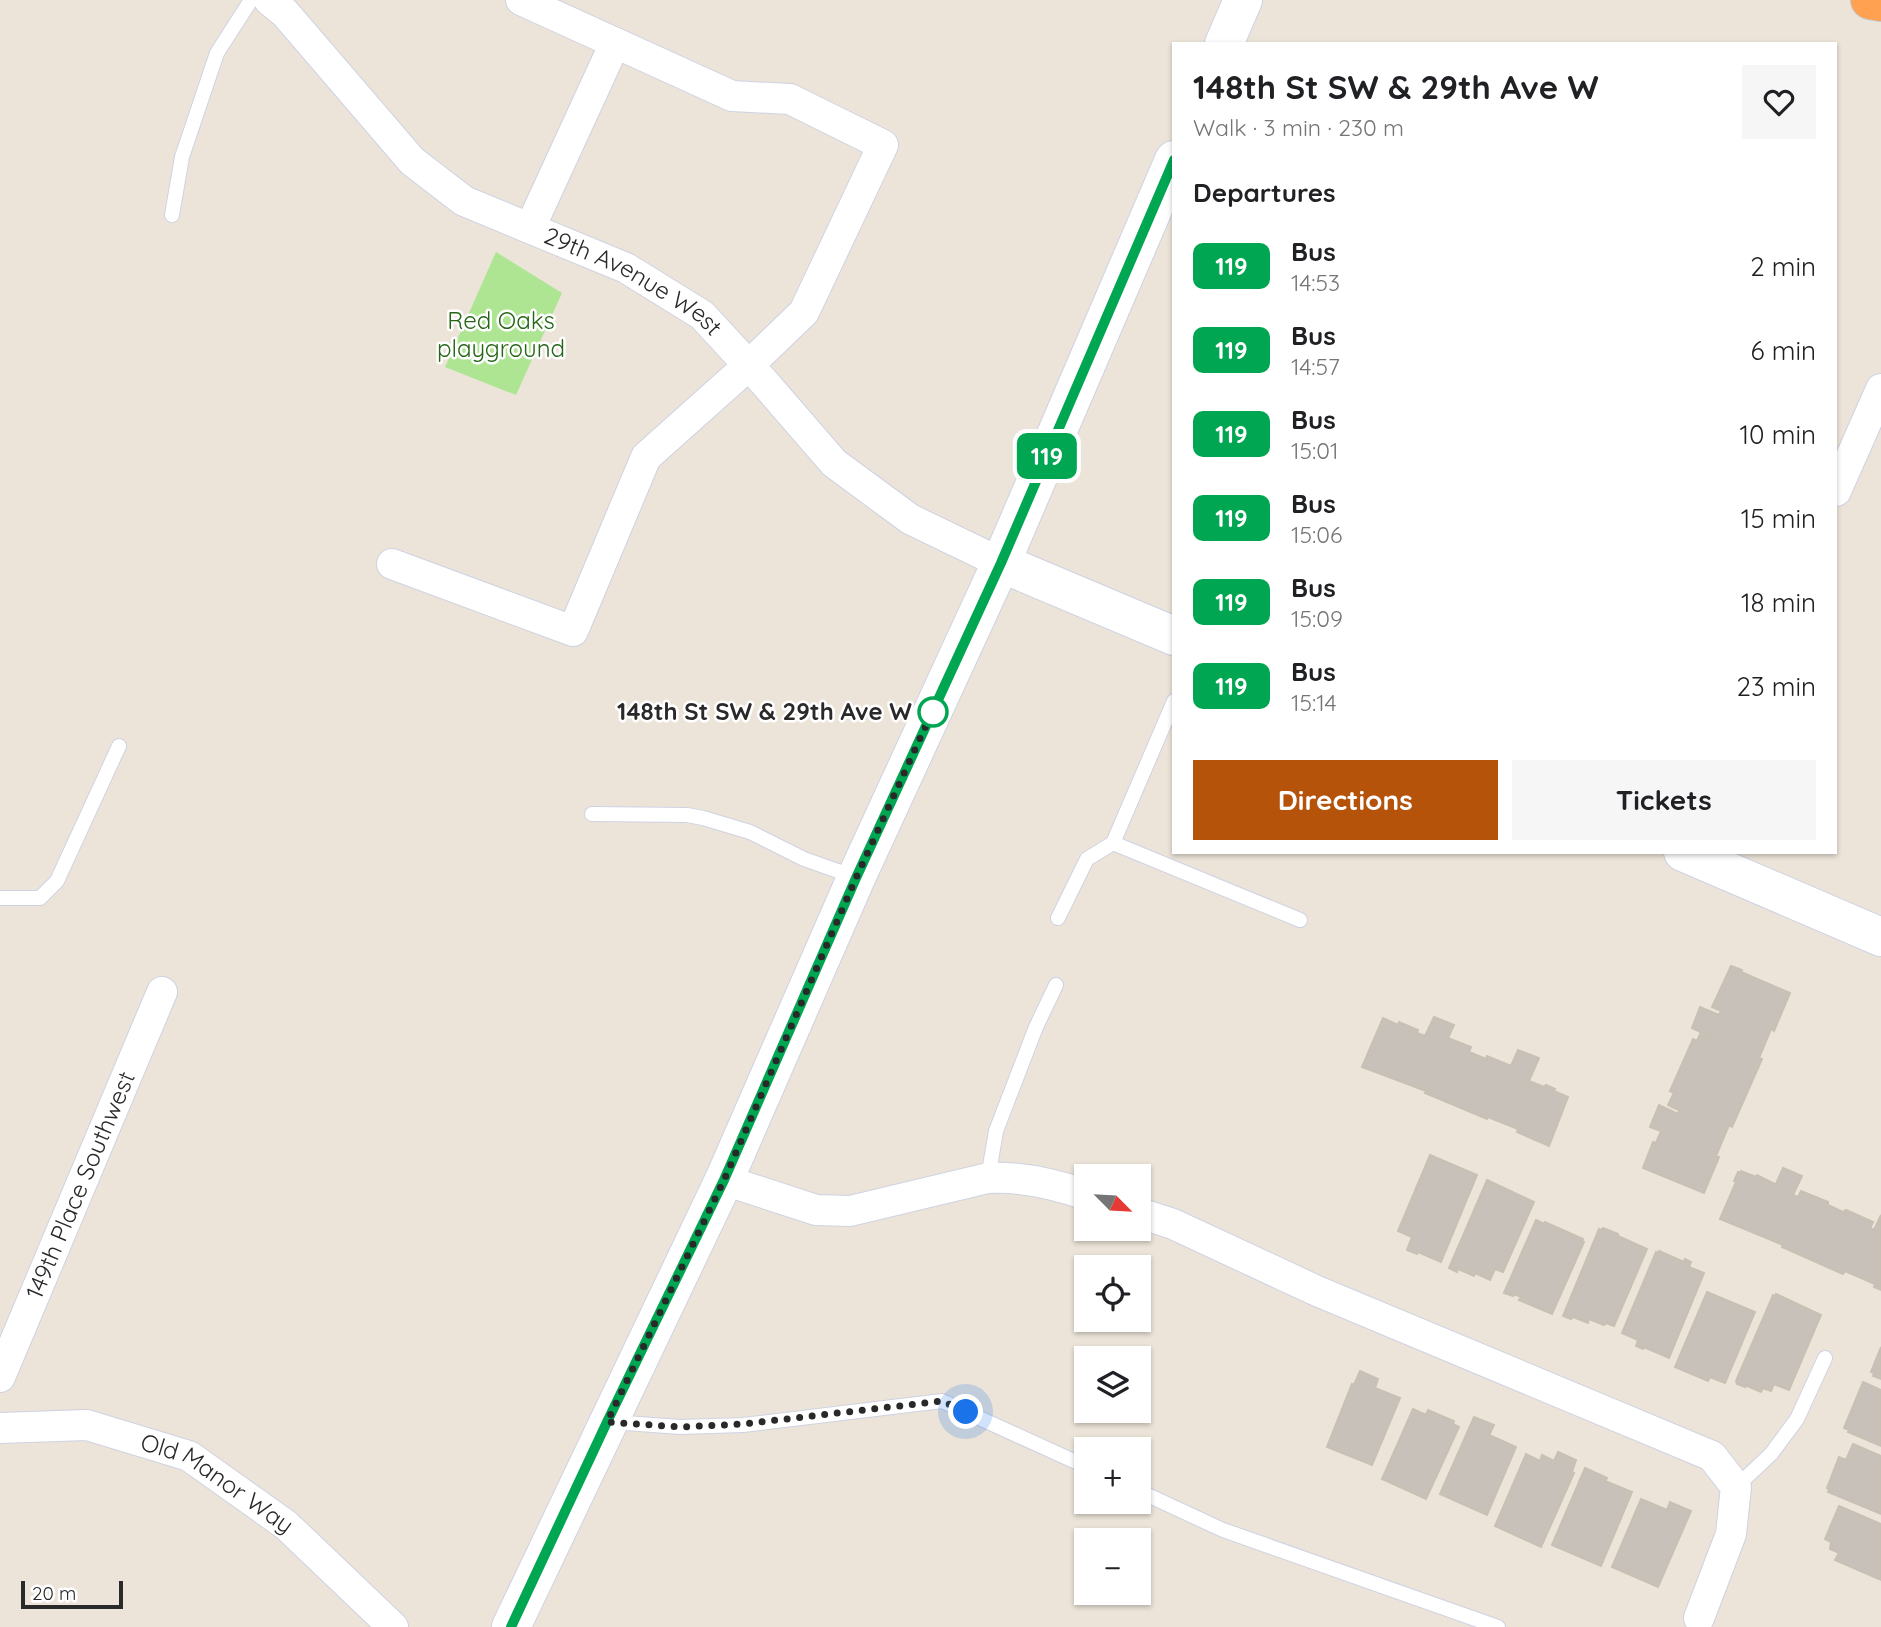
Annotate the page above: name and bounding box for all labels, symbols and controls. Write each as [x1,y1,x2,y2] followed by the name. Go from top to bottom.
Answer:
[1742,65,1816,139] button: heart
[1193,66,1599,107] text: 148th St SW & 29th Ave W
[1193,113,1404,142] text: Walk · 3 min · 230 m
[1193,176,1336,209] text: Departures
[540,220,729,341] street label: 29th Avenue West
[1291,235,1336,268] text: Bus
[1750,250,1816,283] text: 2 min
[1215,251,1248,281] text: 119
[1291,268,1340,297] text: 14:53
[437,305,565,363] park label: Red Oaks playground
[1291,319,1336,352] text: Bus
[1751,334,1816,367] text: 6 min
[1215,335,1248,365] text: 119
[1291,352,1340,381] text: 14:57
[1291,403,1336,436] text: Bus
[1740,418,1816,451] text: 10 min
[1215,419,1248,449] text: 119
[1007,433,1087,479] line badge: 119
[1291,436,1339,465] text: 15:01
[1031,441,1063,471] text: 119
[1291,487,1336,520] text: Bus
[1741,502,1816,535] text: 15 min
[1215,503,1248,533] text: 119
[1291,520,1342,549] text: 15:06
[1291,571,1336,604] text: Bus
[1741,586,1816,619] text: 18 min
[1215,587,1248,617] text: 119
[1291,604,1343,633] text: 15:09
[1291,655,1336,688] text: Bus
[1737,670,1816,703] text: 23 min
[1215,671,1248,701] text: 119
[1291,688,1337,717] text: 15:14
[617,696,912,726] place label: 148th St SW & 29th Ave W
[918,697,948,727] marker: 148th St SW & 29th Ave W
[1193,760,1498,840] button: Directions
[1512,760,1816,840] button: Tickets
[19,1067,141,1303] street label: 149th Place Southwest
[1074,1164,1152,1241] north arrow
[1074,1164,1151,1605] map controls
[1074,1255,1151,1332] button: locate
[1074,1346,1151,1423] button: layers
[948,1394,983,1429] your location
[137,1426,300,1540] street label: Old Manor Way
[1074,1437,1151,1514] button: +
[1074,1528,1151,1605] button: −
[21,1578,122,1610] scale bar
[32,1581,76,1605] text: 20 m

